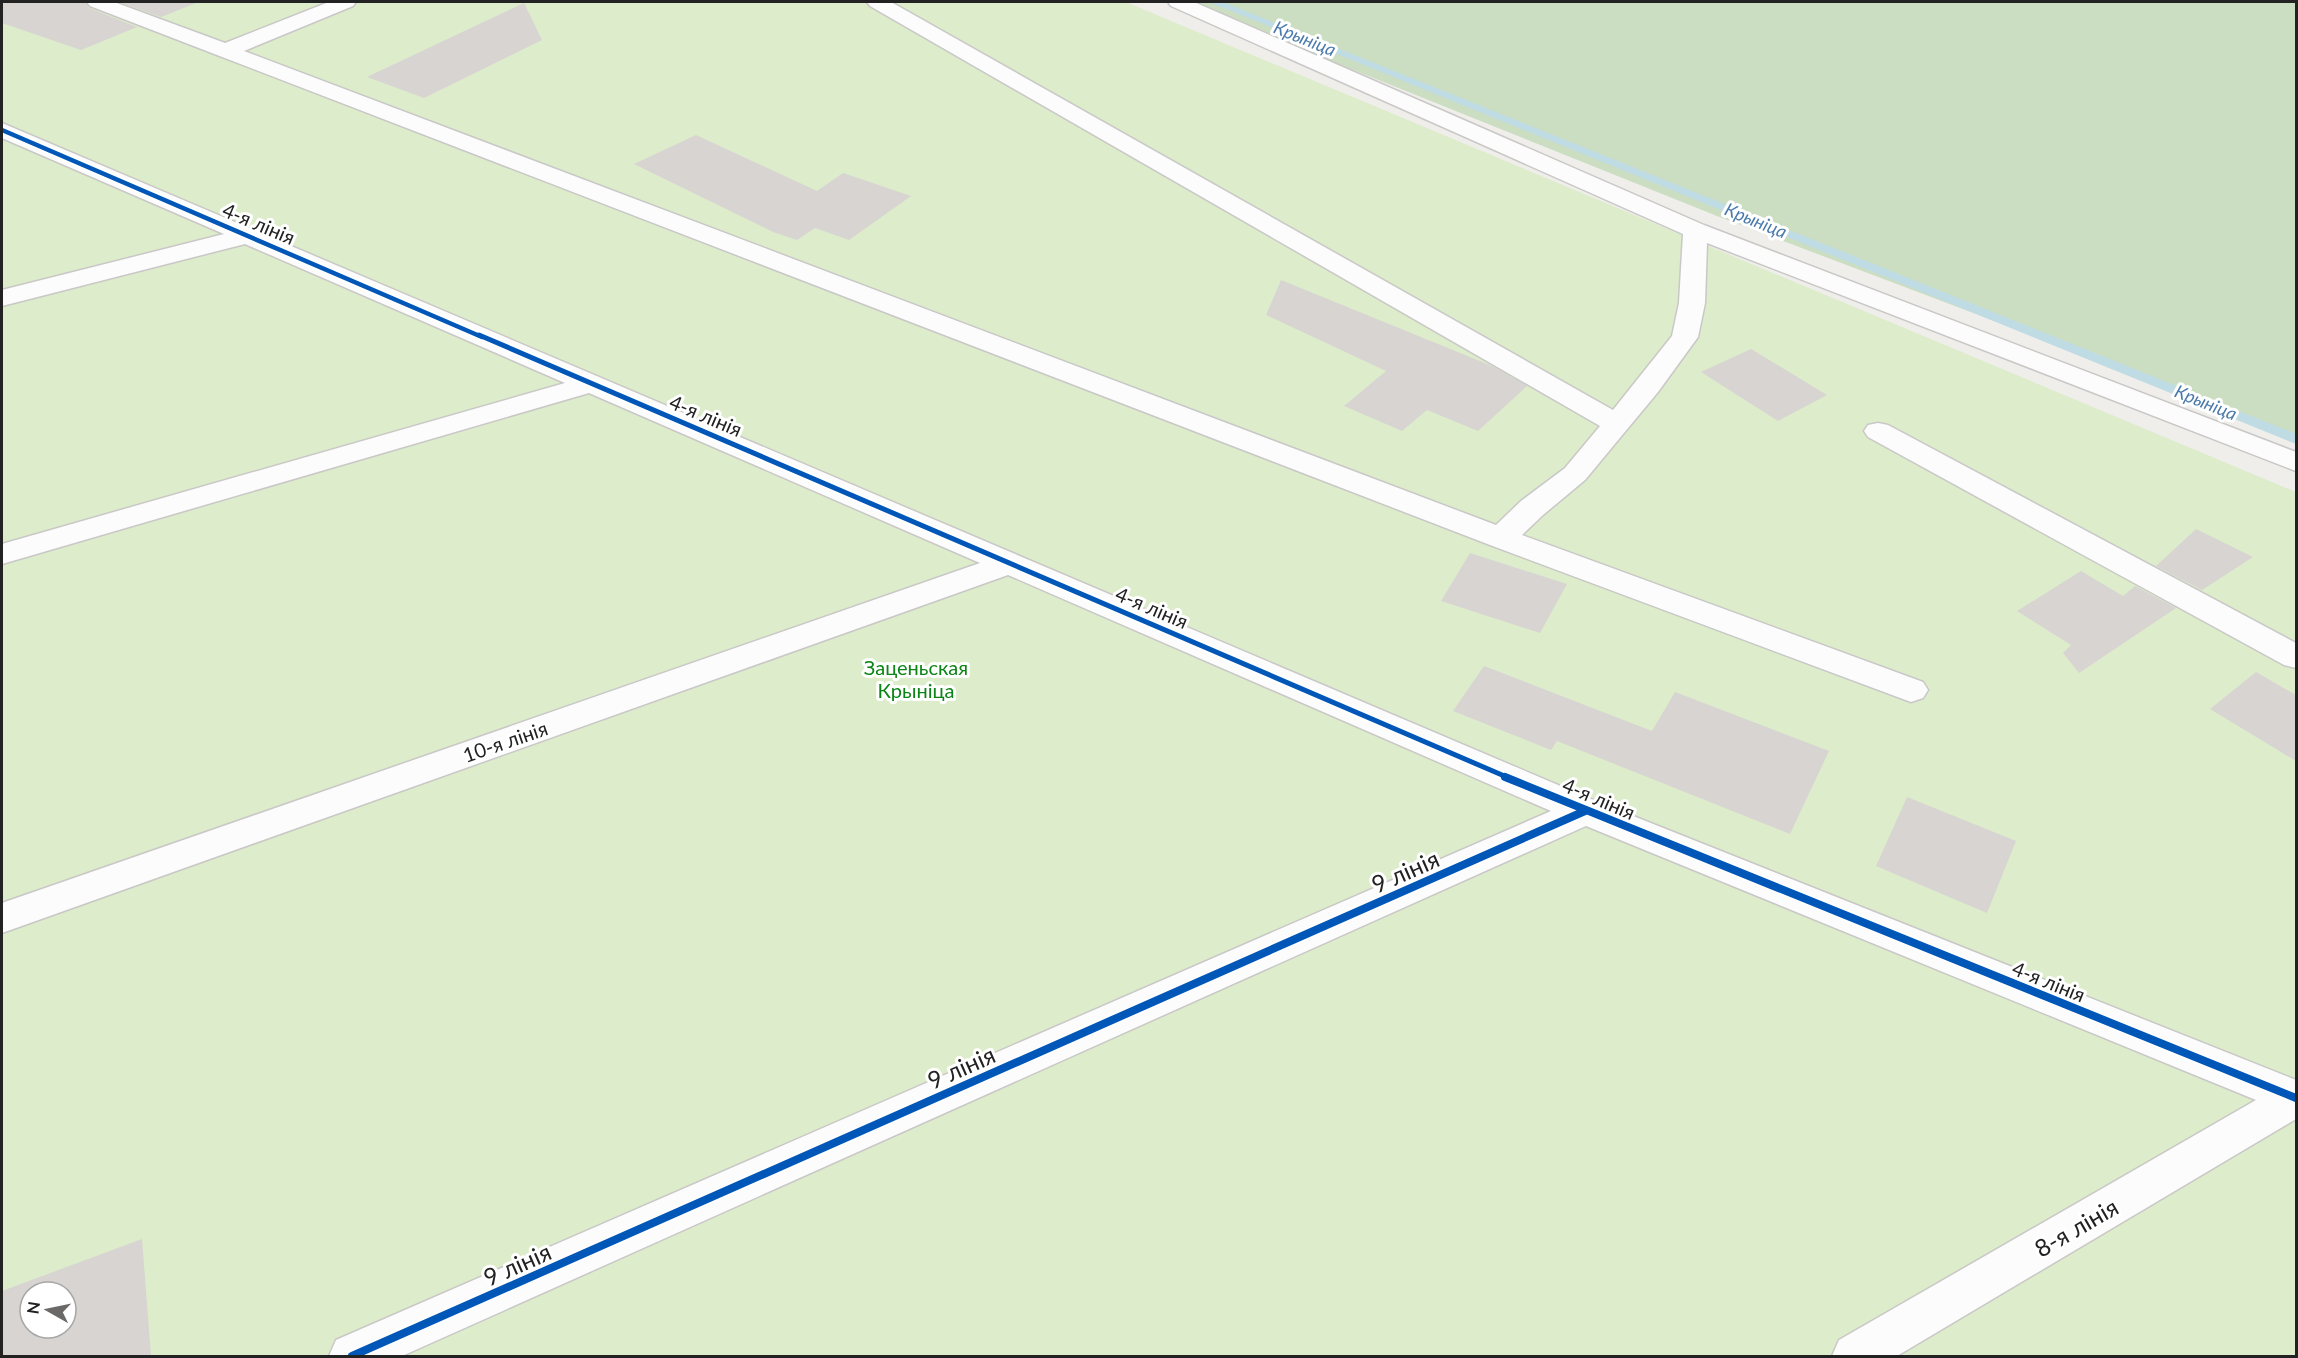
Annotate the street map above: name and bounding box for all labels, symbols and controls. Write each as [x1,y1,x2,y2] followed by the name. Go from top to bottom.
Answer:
[1271,16,1339,60] water label: Крыніца
[219,197,299,249] street label: 4-я лінія
[1722,198,1790,242] water label: Крыніца
[2172,380,2240,424] water label: Крыніца
[666,389,746,441] street label: 4-я лінія
[1112,581,1192,633] street label: 4-я лінія
[864,655,968,702] park label: Заценьская Крыніца
[459,715,551,767] street label: 10-я лінія
[1559,772,1639,824] street label: 4-я лінія
[1367,843,1443,899] street label: 9 лінія
[2009,956,2089,1006] street label: 4-я лінія
[923,1039,999,1095] street label: 9 лінія
[2029,1192,2123,1262] street label: 8-я лінія
[479,1236,555,1292] street label: 9 лінія
[18,1280,78,1340] north arrow
[22,1300,43,1315] text: N

